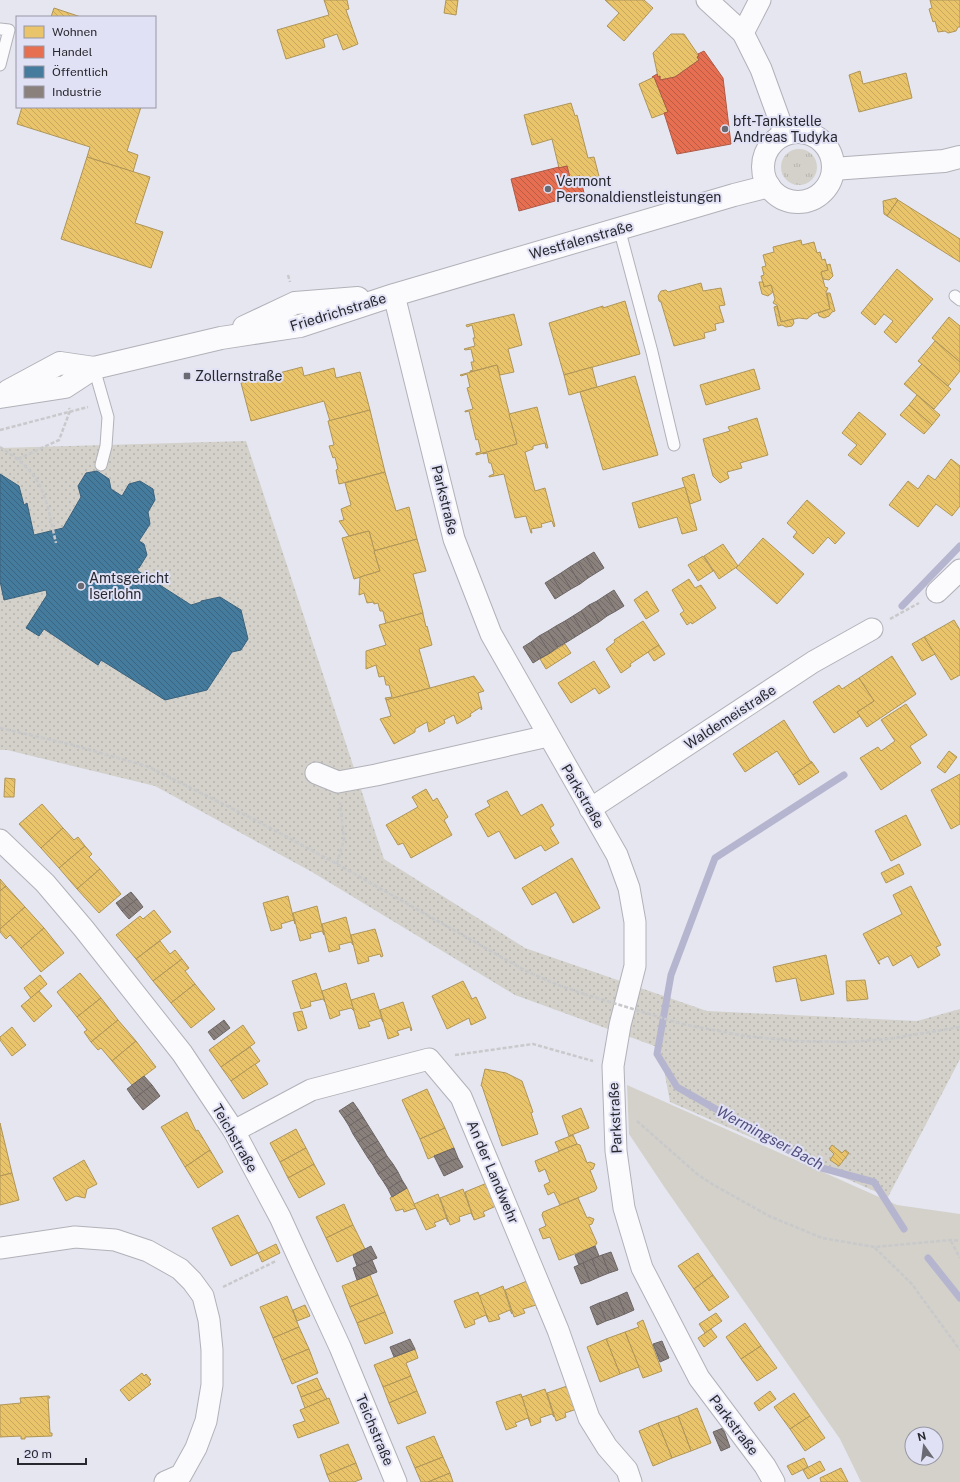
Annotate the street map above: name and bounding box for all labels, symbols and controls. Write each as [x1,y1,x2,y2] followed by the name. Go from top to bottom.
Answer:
[16,16,156,108] legend
[52,25,97,39] text: Wohnen
[52,45,93,59] text: Handel
[52,65,108,79] text: Öffentlich
[52,85,102,99] text: Industrie
[733,113,838,145] place label: bft-Tankstelle Andreas Tudyka
[720,124,730,134] marker: bft-Tankstelle Andreas Tudyka
[556,173,721,205] place label: Vermont Personaldienstleistungen
[543,184,553,194] marker: Vermont Personaldienstleistungen
[527,218,635,262] street label: Westfalenstraße
[288,290,388,334] street label: Friedrichstraße
[195,368,283,384] place label: Zollernstraße
[182,371,192,381] marker: Zollernstraße
[429,464,461,537] street label: Parkstraße
[89,570,169,602] place label: Amtsgericht Iserlohn
[76,581,86,591] marker: Amtsgericht Iserlohn
[681,681,779,752] street label: Waldemeistraße
[558,761,608,831] street label: Parkstraße
[605,1082,625,1154] street label: Parkstraße
[209,1101,261,1175] street label: Teichstraße
[714,1102,827,1173] water label: Wermingser Bach
[464,1118,522,1226] street label: An der Landwehr
[353,1392,397,1468] street label: Teichstraße
[706,1392,762,1458] street label: Parkstraße
[904,1426,944,1466] north arrow
[916,1429,927,1443] text: N
[18,1440,86,1466] scale bar
[24,1447,52,1461] text: 20 m

